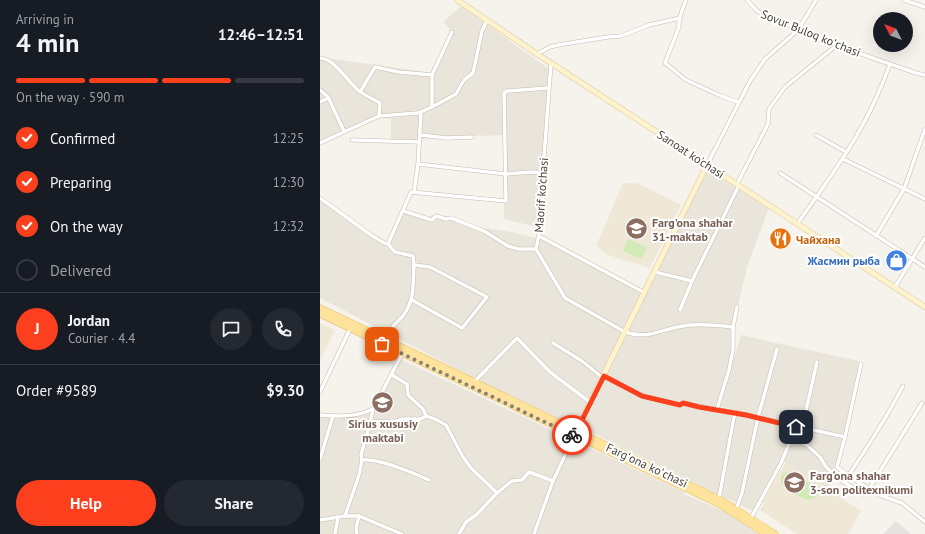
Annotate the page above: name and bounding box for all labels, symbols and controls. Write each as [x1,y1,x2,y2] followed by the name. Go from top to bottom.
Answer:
[759,6,863,60] street label: Sovur Buloq koʻchasi
[16,11,74,28] text: Arriving in
[873,12,913,52] north arrow
[873,12,913,52] map controls
[218,25,304,44] text: 12:46–12:51
[16,26,79,59] text: 4 min
[16,89,124,106] text: On the way · 590 m
[16,127,38,149] icon: check
[654,127,728,181] street label: Sanoat ko'chasi
[50,129,115,148] text: Confirmed
[273,130,304,147] text: 12:25
[531,157,551,233] street label: Maorif ko'chasi
[16,171,38,193] icon: check
[50,173,112,192] text: Preparing
[273,174,304,191] text: 12:30
[16,215,38,237] icon: check
[652,215,734,244] place label: Farg'ona shahar 31-maktab
[623,216,649,242] school or university icon: Farg'ona shahar 31-maktab
[50,217,123,236] text: On the way
[273,218,304,235] text: 12:32
[768,226,794,252] restaurant icon: Чайхана
[796,232,840,247] place label: Чайхана
[883,247,909,273] shop icon: Жасмин рыба
[806,253,880,268] place label: Жасмин рыба
[50,261,111,280] text: Delivered
[210,308,252,350] button: chat
[262,308,304,350] button: phone
[68,311,110,330] text: Jordan
[34,319,40,338] text: J
[365,327,399,361] pin
[68,330,135,347] text: Courier · 4.4
[371,333,393,355] icon: bag
[16,381,97,400] text: Order #9589
[266,381,304,400] text: $9.30
[370,389,396,415] school or university icon: Sirius xususiy maktabi
[779,410,813,444] pin
[552,415,592,455] courier
[348,416,418,445] place label: Sirius xususiy maktabi
[785,416,807,438] icon: home
[561,424,583,446] icon: bike
[604,440,690,490] street label: Fargʻona koʻchasi
[810,468,913,497] place label: Farg‘ona shahar 3-son politexnikumi
[782,469,808,495] school or university icon: Farg‘ona shahar 3-son politexnikumi
[16,480,156,526] button: Help
[164,480,304,526] button: Share

